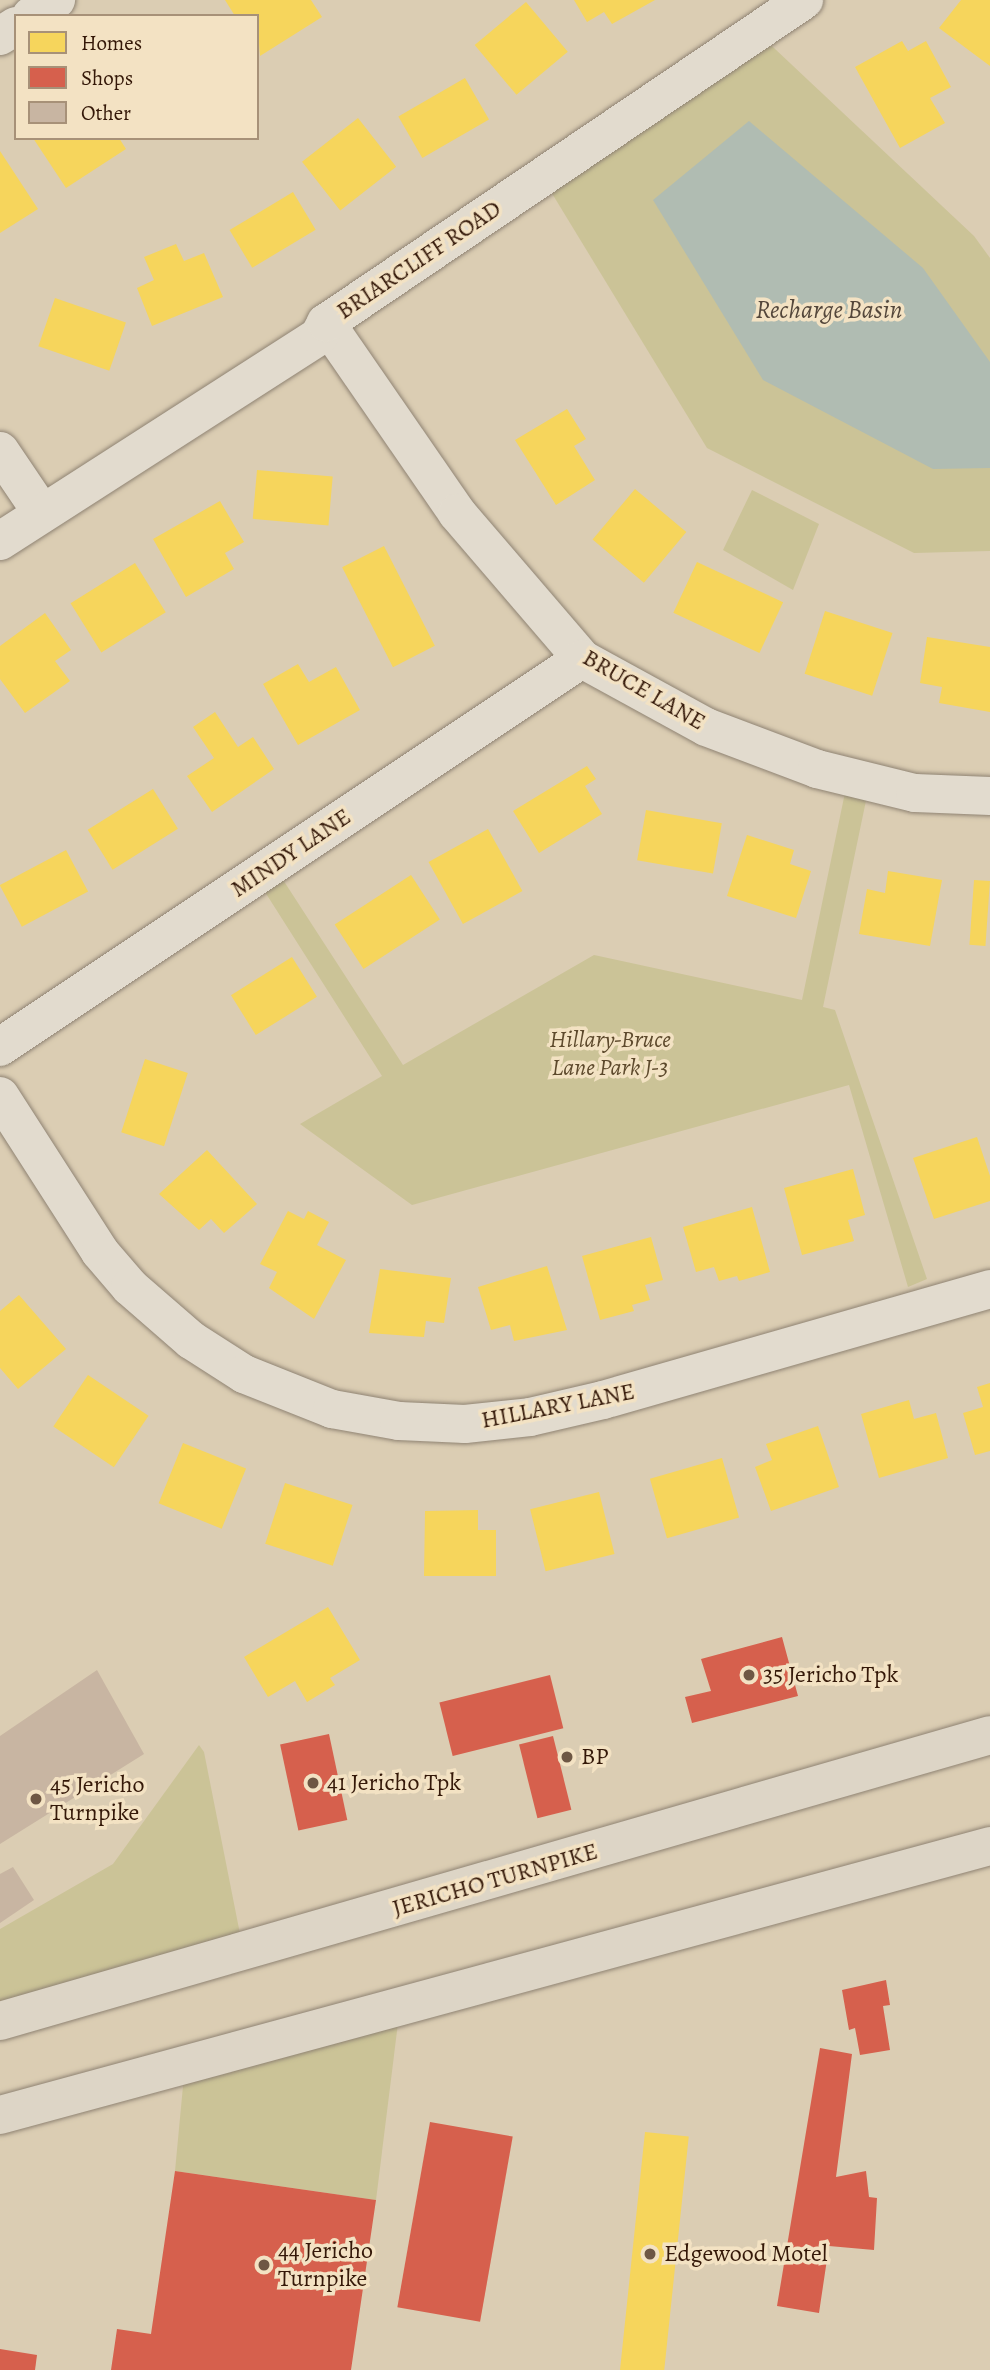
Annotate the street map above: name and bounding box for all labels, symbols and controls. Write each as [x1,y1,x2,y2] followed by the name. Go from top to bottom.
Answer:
[14,14,259,140] legend
[81,29,142,57] text: Homes
[81,64,133,92] text: Shops
[81,99,131,127] text: Other
[331,194,507,326] street label: BRIARCLIFF ROAD
[756,294,902,326] water label: Recharge Basin
[577,643,711,737] street label: BRUCE LANE
[226,802,356,904] street label: MINDY LANE
[549,1026,671,1082] park label: Hillary-Bruce Lane Park J-3
[479,1377,637,1435] street label: HILLARY LANE
[763,1661,898,1689] place label: 35 Jericho Tpk
[741,1667,757,1683] marker: 35 Jericho Tpk
[581,1743,609,1771] place label: BP
[559,1749,575,1765] marker: BP
[327,1769,461,1797] place label: 41 Jericho Tpk
[50,1771,144,1827] place label: 45 Jericho Turnpike
[305,1775,321,1791] marker: 41 Jericho Tpk
[28,1791,44,1807] marker: 45 Jericho Turnpike
[389,1837,601,1923] street label: JERICHO TURNPIKE
[278,2237,373,2293] place label: 44 Jericho Turnpike
[664,2240,828,2268] place label: Edgewood Motel
[642,2246,658,2262] marker: Edgewood Motel
[256,2257,272,2273] marker: 44 Jericho Turnpike

